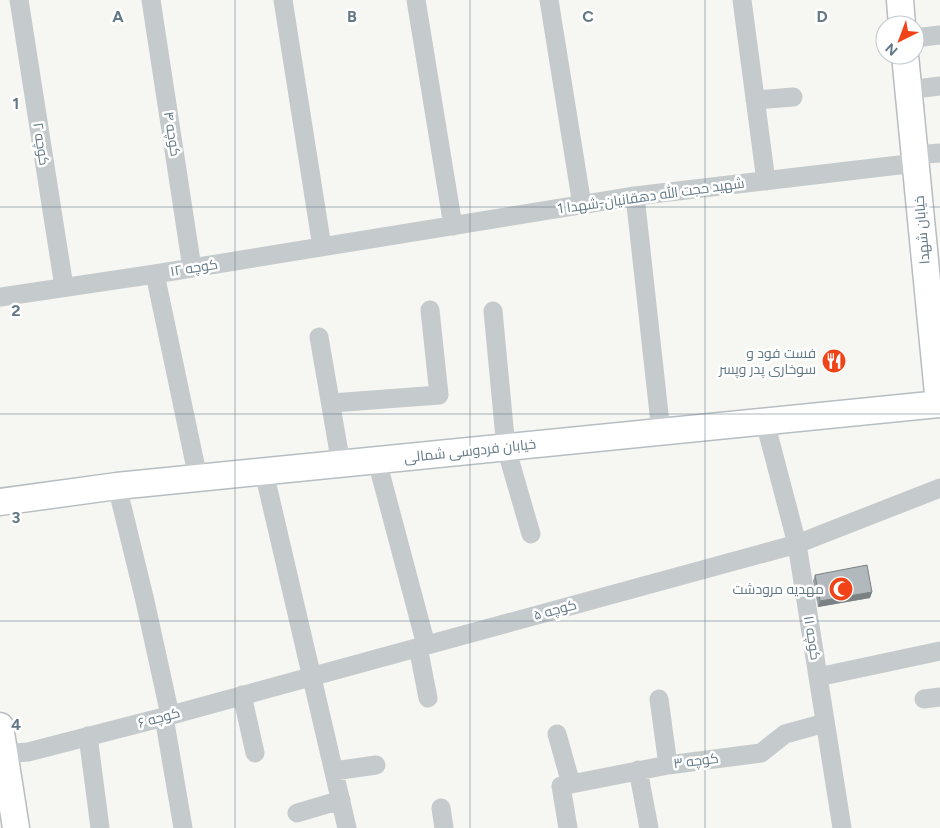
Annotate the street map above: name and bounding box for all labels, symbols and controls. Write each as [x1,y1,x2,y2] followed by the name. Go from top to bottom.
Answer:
[112,7,124,26] text: A
[347,7,357,26] text: B
[582,7,594,26] text: C
[816,7,828,26] text: D
[875,15,925,65] north arrow
[882,39,901,59] text: N
[13,94,19,113] text: 1
[159,110,184,158] street label: کوچه ۴
[28,121,53,167] street label: کوچه ۲
[556,173,745,218] street label: شهید حجت الله دهقانیان-شهدا 1
[911,195,933,265] street label: خیابان شهدا
[169,256,219,281] street label: کوچه ۱۲
[11,301,21,320] text: 2
[718,345,816,379] place label: فست فود و سوخاری پدر وپسر
[821,348,847,374] restaurant icon: فست فود و سوخاری پدر وپسر
[403,436,537,466] street label: خیابان فردوسی شمالی
[12,508,21,527] text: 3
[828,576,854,602] mosque icon: مهدیه مرودشت
[732,581,824,598] place label: مهدیه مرودشت
[532,596,579,625] street label: کوچه ۵
[799,615,824,662] street label: کوچه ۱۱
[136,704,182,733] street label: کوچه ۶
[11,715,21,734] text: 4
[672,750,720,773] street label: کوچه ۳

